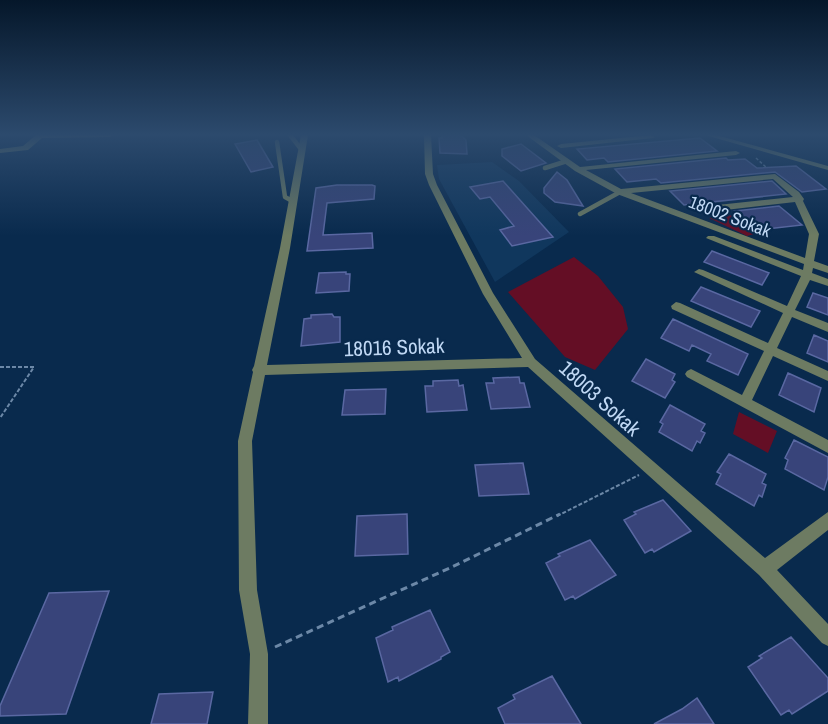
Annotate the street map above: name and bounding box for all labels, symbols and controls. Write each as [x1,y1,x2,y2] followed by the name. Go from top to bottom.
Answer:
[685,189,775,243] street label: 18002 Sokak
[343,331,445,363] street label: 18016 Sokak
[553,354,647,443] street label: 18003 Sokak

